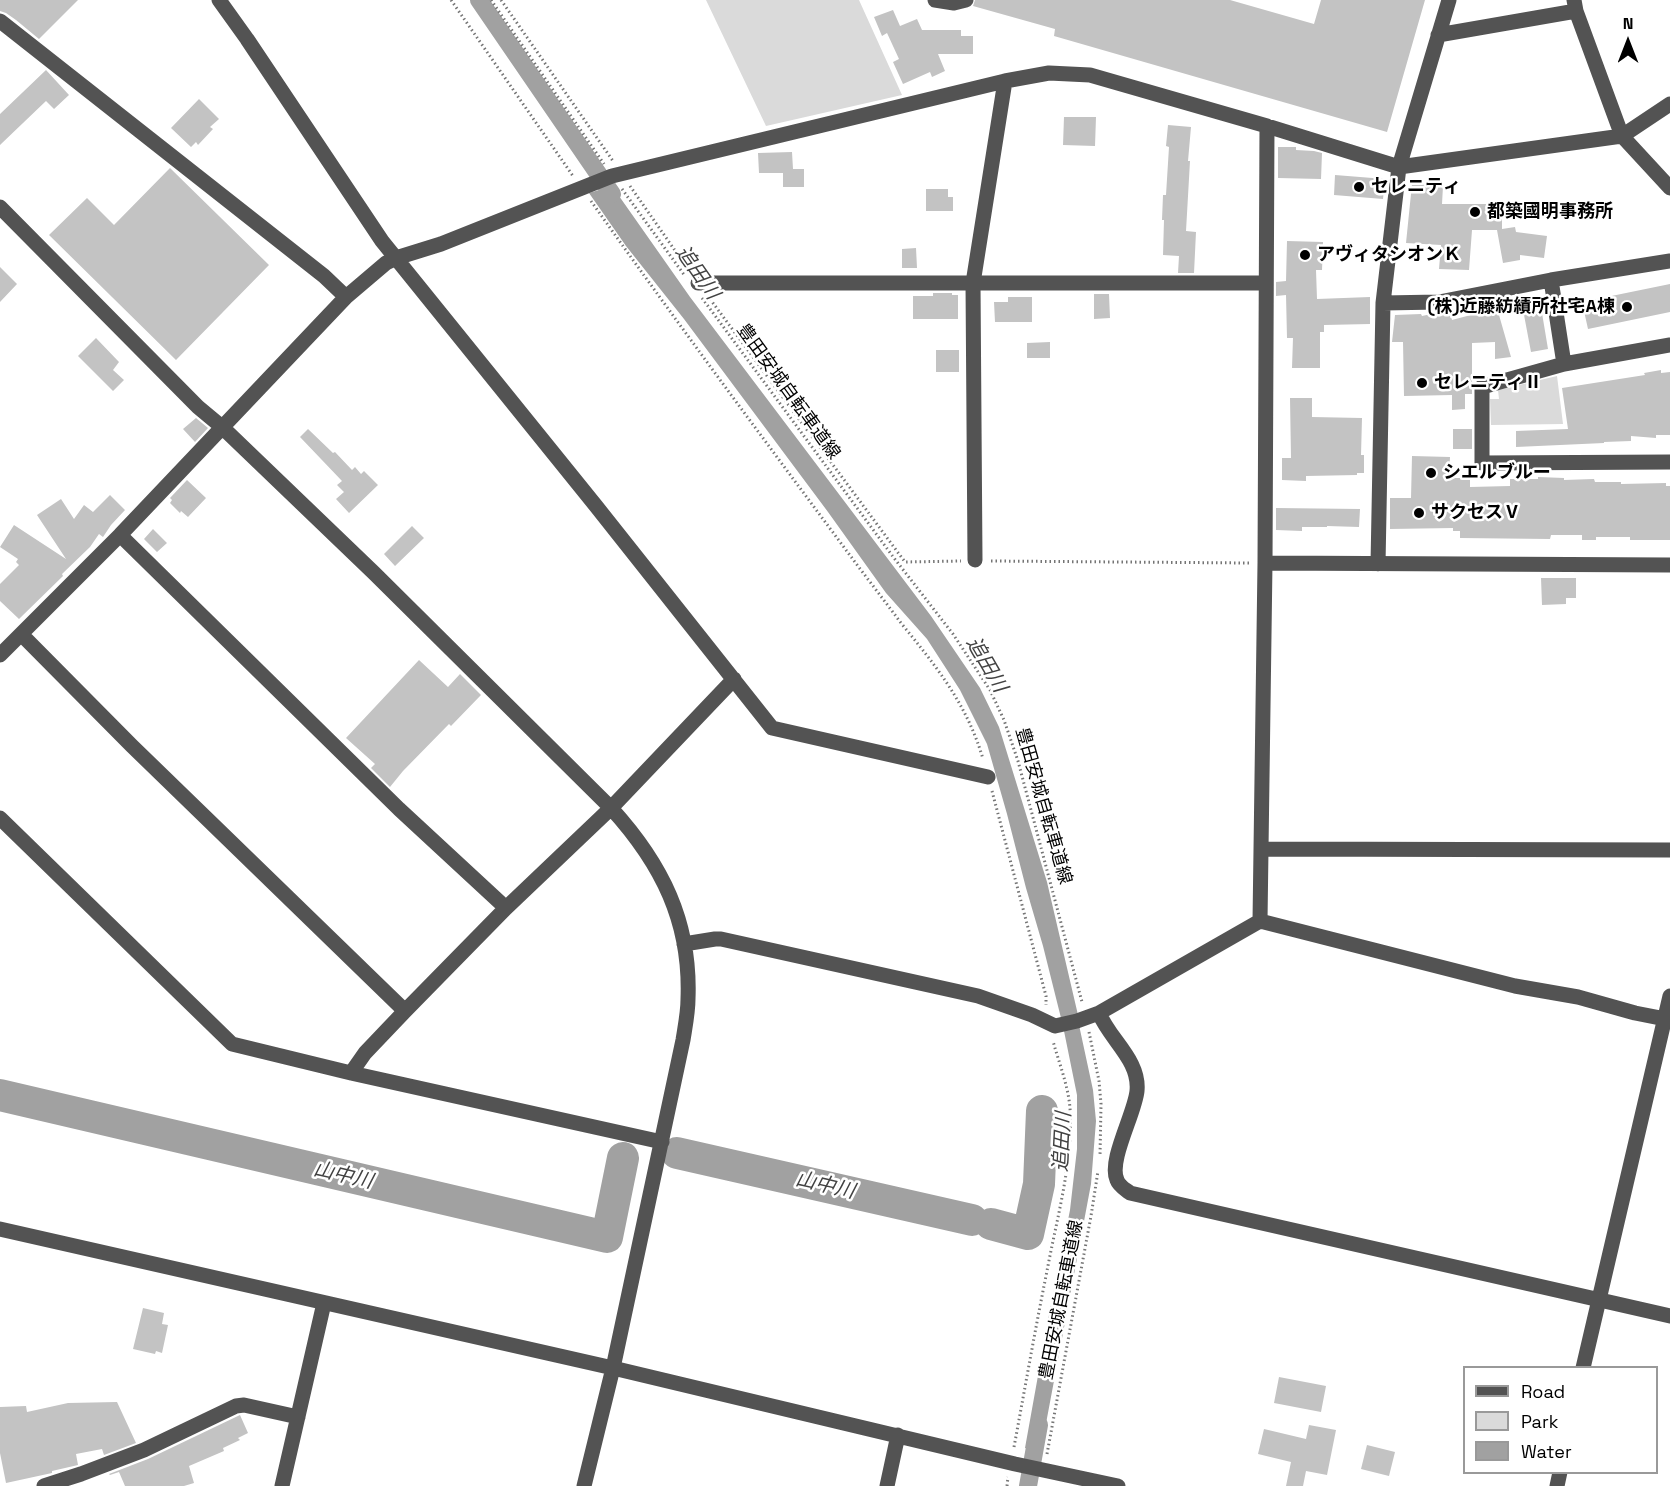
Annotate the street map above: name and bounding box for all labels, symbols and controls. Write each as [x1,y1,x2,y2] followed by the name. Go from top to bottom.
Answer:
[1598,12,1658,72] north arrow
[1623,13,1633,34] text: N
[1371,176,1461,198] place label: セレニティ
[1352,180,1366,194] marker: セレニティ
[1487,201,1613,223] place label: 都築國明事務所
[1468,205,1482,219] marker: 都築國明事務所
[670,242,724,304] water label: 追田川
[1317,244,1461,266] place label: アヴィタシオンＫ
[1298,248,1312,262] marker: アヴィタシオンＫ
[1427,296,1615,318] place label: (株)近藤紡績所社宅A棟
[1620,300,1634,314] marker: (株)近藤紡績所社宅A棟
[732,320,844,464] street label: 豊田安城自転車道線
[1434,372,1542,394] place label: セレニティⅡ
[1415,376,1429,390] marker: セレニティⅡ
[1443,462,1551,484] place label: シエルブルー
[1424,466,1438,480] marker: シエルブルー
[1431,502,1521,524] place label: サクセスⅤ
[1412,506,1426,520] marker: サクセスⅤ
[961,633,1011,697] water label: 追田川
[1010,725,1076,887] street label: 豊田安城自転車道線
[1049,1111,1077,1173] water label: 追田川
[311,1158,375,1194] water label: 山中川
[793,1168,857,1204] water label: 山中川
[1036,1218,1088,1382] street label: 豊田安城自転車道線
[1463,1366,1658,1474] legend
[1521,1380,1565,1403] text: Road
[1521,1410,1558,1433] text: Park
[1521,1440,1572,1463] text: Water

